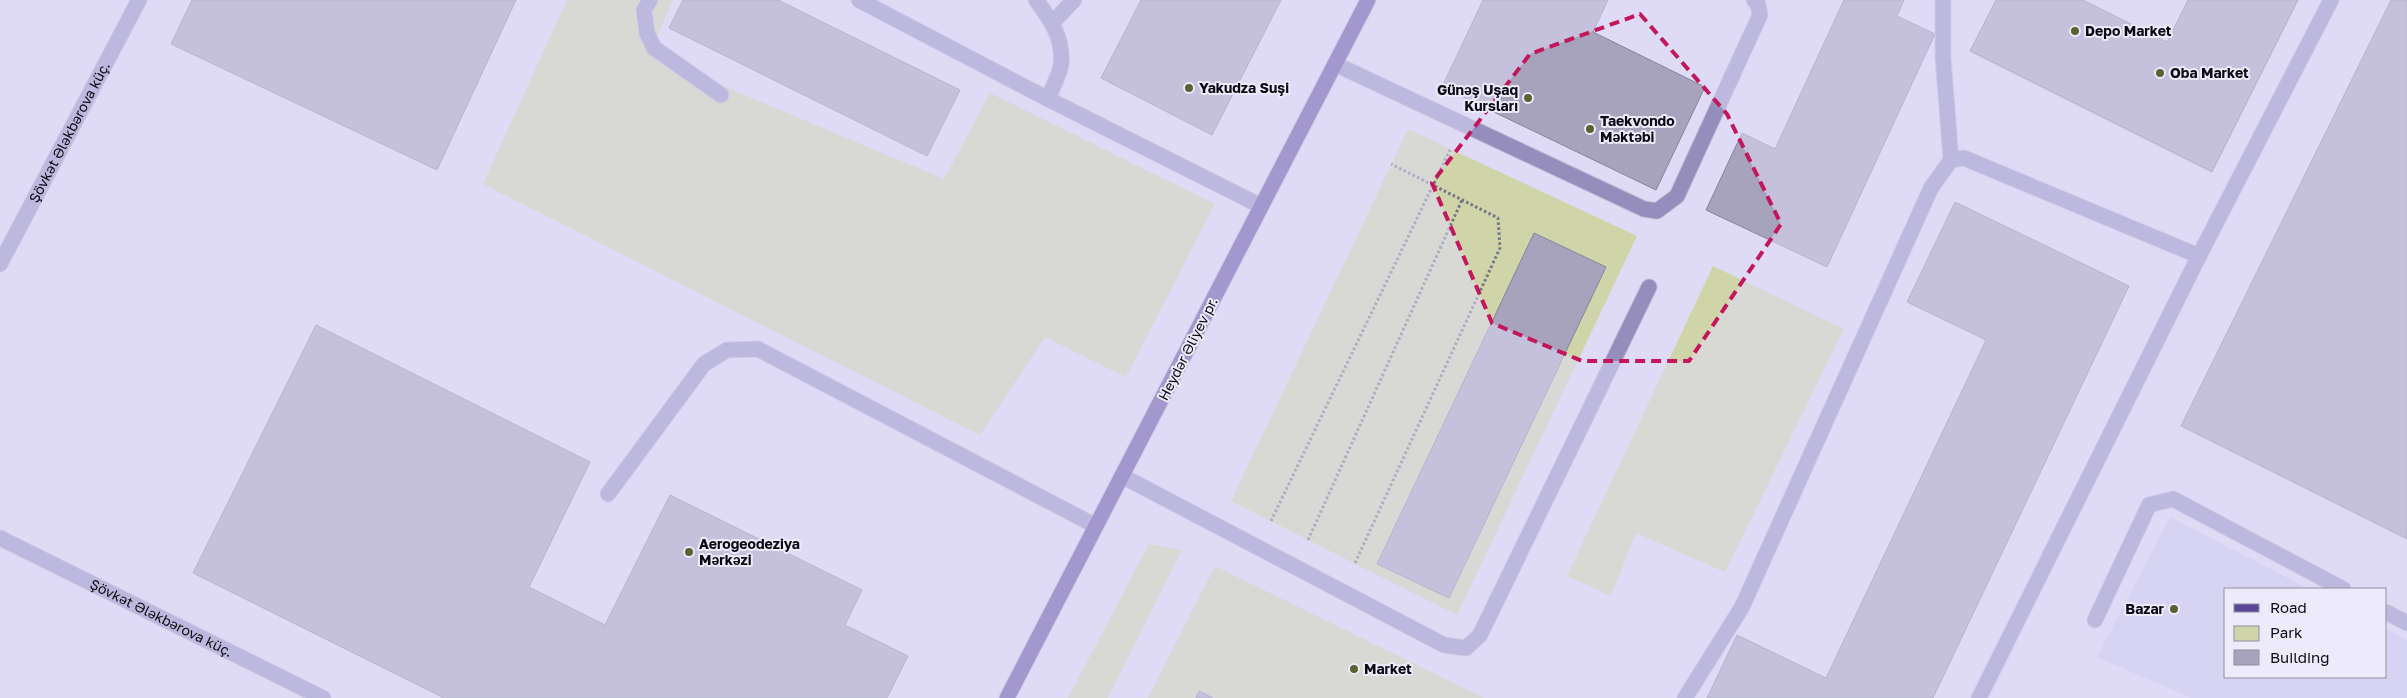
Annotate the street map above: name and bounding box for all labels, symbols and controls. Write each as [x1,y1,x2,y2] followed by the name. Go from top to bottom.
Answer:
[2085,22,2172,39] place label: Depo Market
[2069,25,2081,37] marker: Depo Market
[25,58,113,205] street label: Şövkət Ələkbərova küç.
[2170,64,2249,81] place label: Oba Market
[2154,67,2166,79] marker: Oba Market
[1199,79,1289,96] place label: Yakudza Suşi
[1437,81,1518,114] place label: Günəş Uşaq Kursları
[1183,82,1195,94] marker: Yakudza Suşi
[1522,92,1534,104] marker: Günəş Uşaq Kursları
[1600,112,1675,145] place label: Taekvondo Məktəbi
[1584,123,1596,135] marker: Taekvondo Məktəbi
[1154,294,1221,403] street label: Heydər Əliyev pr.
[699,535,800,568] place label: Aerogeodeziya Mərkəzi
[683,546,695,558] marker: Aerogeodeziya Mərkəzi
[87,575,236,660] street label: Şövkət Ələkbərova küç.
[2224,588,2387,678] legend
[2270,598,2307,616] text: Road
[2125,600,2165,617] place label: Bazar
[2168,603,2180,615] marker: Bazar
[2270,623,2303,641] text: Park
[2270,648,2330,666] text: Building
[1364,660,1412,677] place label: Market
[1348,663,1360,675] marker: Market

